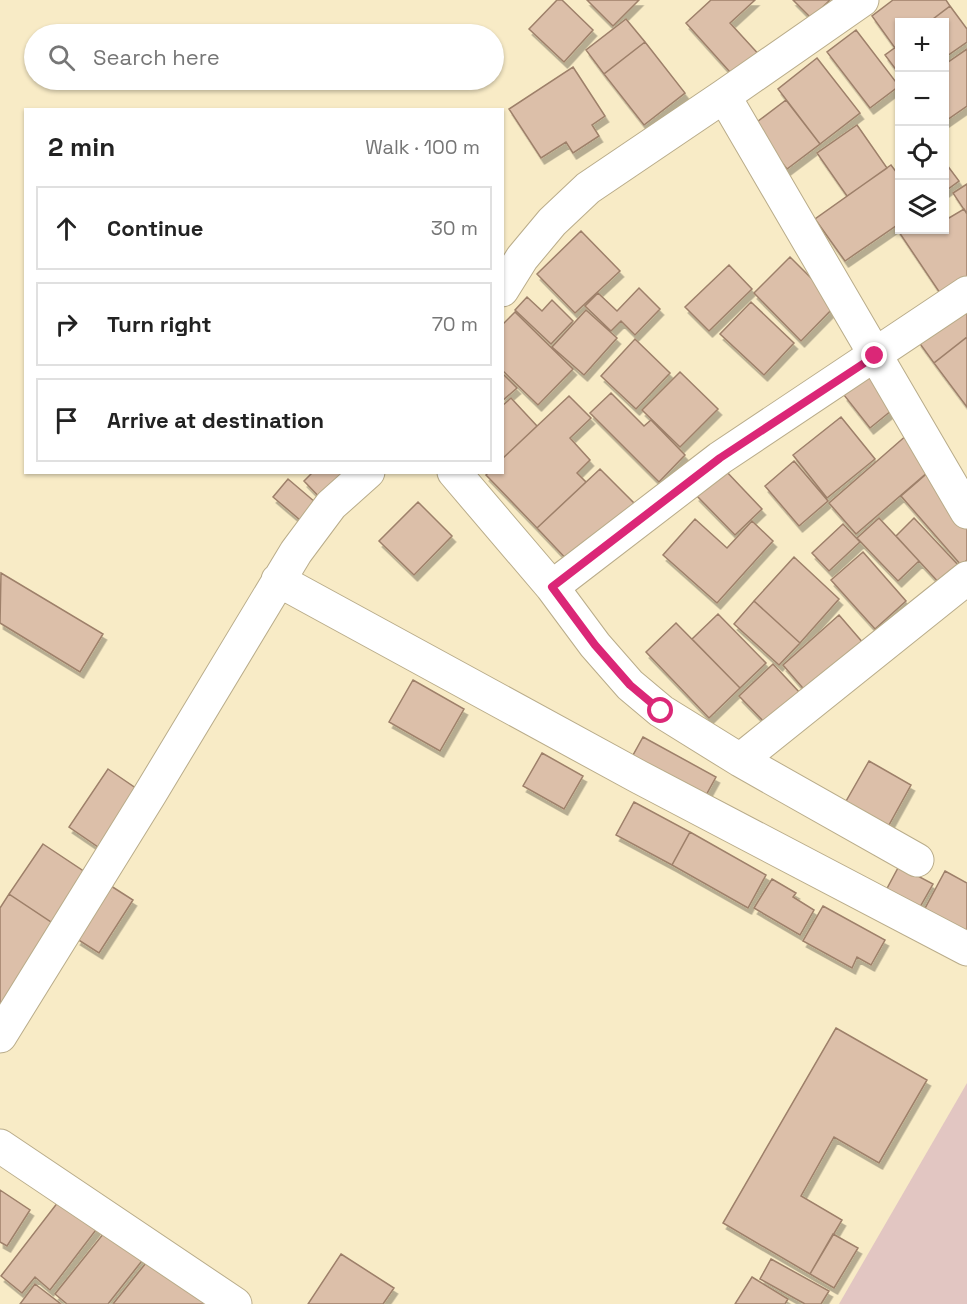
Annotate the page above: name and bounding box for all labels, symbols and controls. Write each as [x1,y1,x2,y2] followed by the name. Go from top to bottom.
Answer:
[895,18,949,234] map controls
[895,18,949,72] button: +
[24,24,504,90] search box
[45,41,78,74] icon: search
[93,43,220,71] text: Search here
[895,72,949,126] button: −
[895,126,949,180] button: locate
[48,130,115,164] text: 2 min
[365,134,480,160] text: Walk · 100 m
[895,180,949,234] button: layers
[50,212,83,245] icon: ahead
[107,214,203,242] text: Continue
[431,215,478,241] text: 30 m
[50,308,83,341] icon: right
[107,310,212,338] text: Turn right
[432,311,478,337] text: 70 m
[861,342,887,368] route end
[50,404,83,437] icon: arrive
[107,406,324,434] text: Arrive at destination
[647,697,673,723] route start

